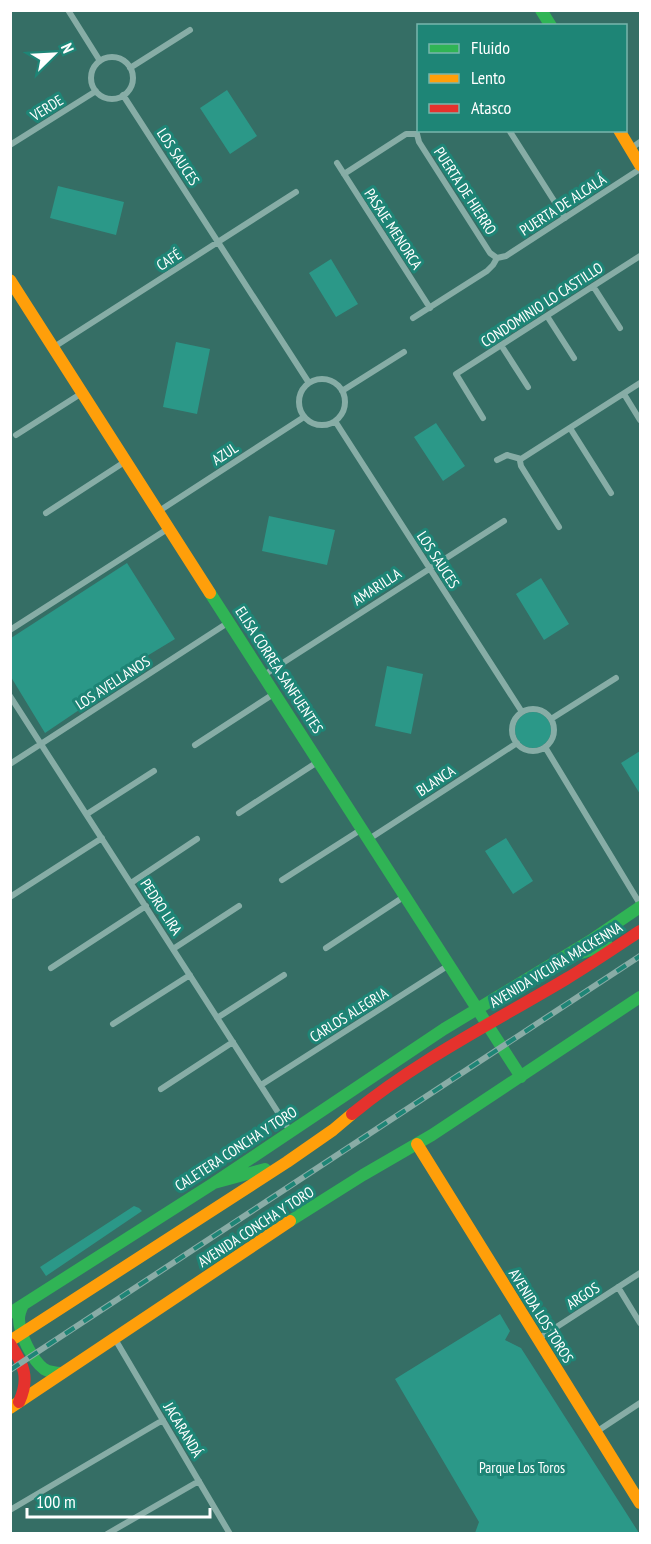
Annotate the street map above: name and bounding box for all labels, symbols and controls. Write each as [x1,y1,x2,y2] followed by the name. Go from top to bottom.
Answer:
[24,24,84,84] north arrow
[417,24,627,132] legend
[471,36,510,59] text: Fluido
[57,40,79,56] text: N
[471,66,506,89] text: Lento
[26,90,67,125] street label: VERDE
[471,96,512,119] text: Atasco
[153,125,204,189] street label: LOS SAUCES
[430,143,501,238] street label: PUERTA DE HIERRO
[516,169,610,240] street label: PUERTA DE ALCALÁ
[360,185,427,273] street label: PASAJE MENORCA
[153,244,185,275] street label: CAFÉ
[477,258,606,351] street label: CONDOMINIO LO CASTILLO
[208,438,242,469] street label: AZUL
[413,528,464,592] street label: LOS SAUCES
[349,563,405,609] street label: AMARILLA
[231,603,328,737] street label: ELISA CORREA SANFUENTES
[72,651,154,714] street label: LOS AVELLANOS
[413,761,459,800] street label: BLANCA
[136,875,187,939] street label: PEDRO LIRA
[486,917,626,1012] street label: AVENIDA VICUÑA MACKENNA
[306,983,392,1046] street label: CARLOS ALEGRIA
[171,1102,300,1195] street label: CALETERA CONCHA Y TORO
[194,1182,317,1271] street label: AVENIDA CONCHA Y TORO
[505,1265,578,1366] street label: AVENIDA LOS TOROS
[562,1278,603,1313] street label: ARGOS
[159,1398,208,1461] street label: JACARANDÁ
[479,1458,565,1477] park label: Parque Los Toros
[27,1481,210,1519] scale bar
[36,1490,76,1513] text: 100 m

